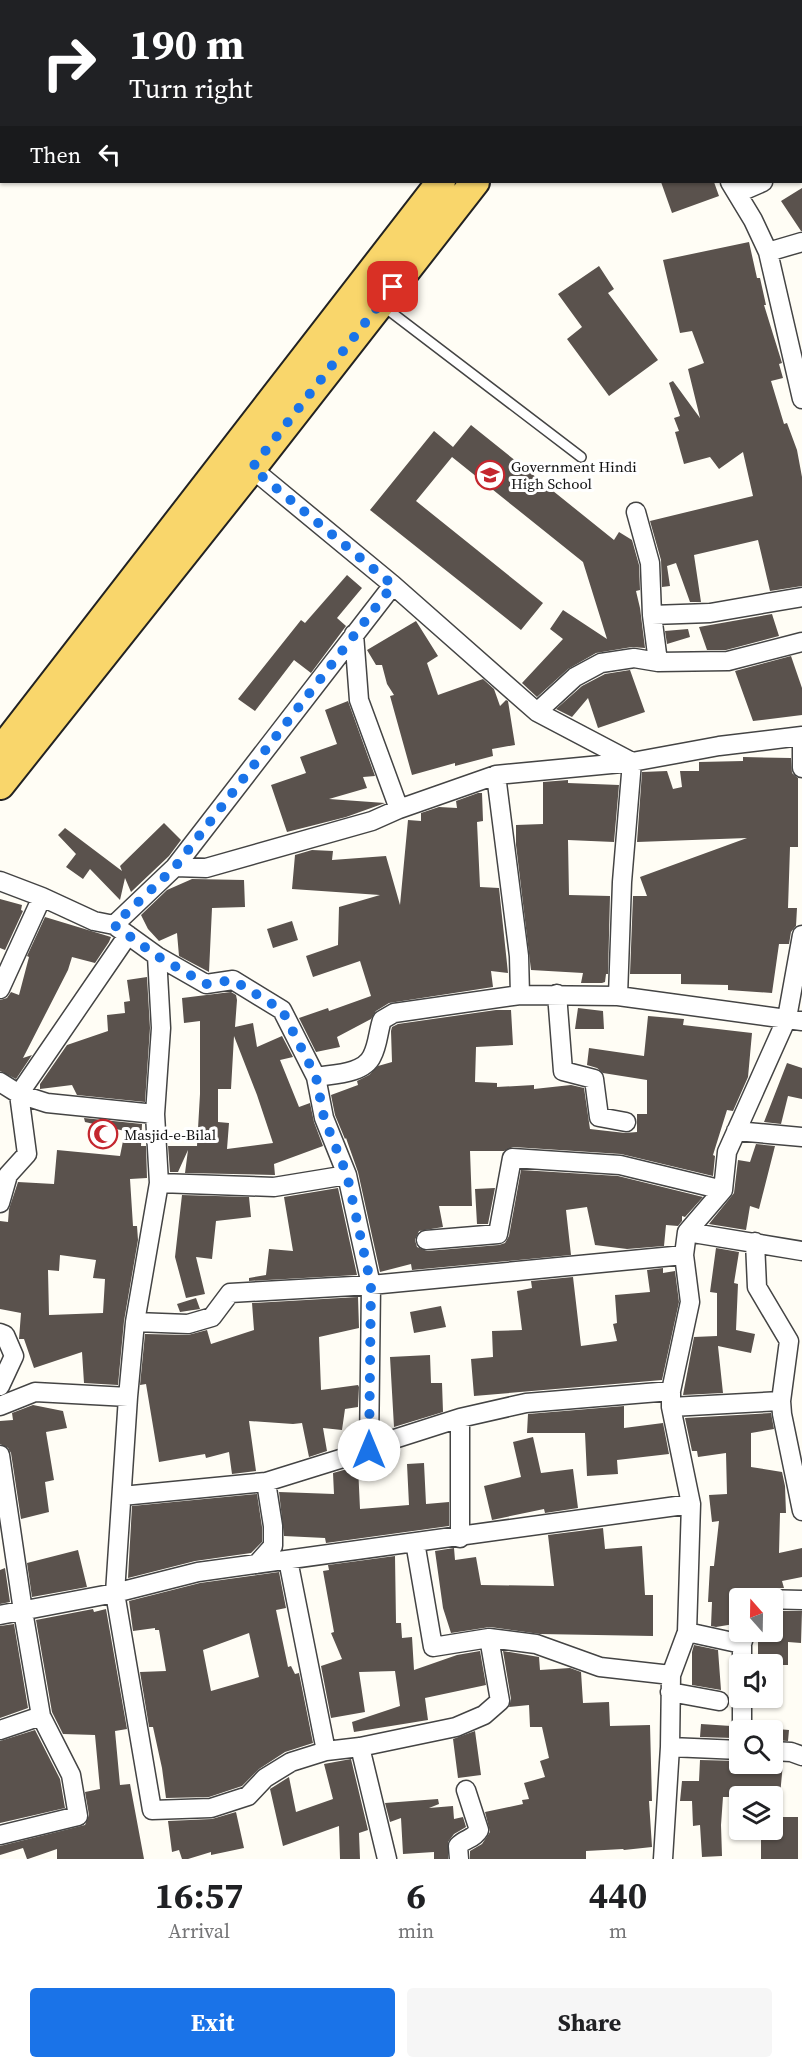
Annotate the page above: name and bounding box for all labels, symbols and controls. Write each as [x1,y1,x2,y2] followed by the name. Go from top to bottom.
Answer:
[129,15,244,73] text: 190 m
[30,24,108,102] icon: right
[129,70,253,107] text: Turn right
[93,138,126,171] icon: left
[30,140,81,170] text: Then
[367,261,418,312] pin
[376,270,409,303] icon: arrive
[511,456,637,494] place label: Government Hindi High School
[474,459,506,491] school or university icon: Government Hindi High School
[87,1118,119,1150] mosque icon: Masjid-e-Bilal
[124,1124,217,1145] place label: Masjid-e-Bilal
[337,1418,401,1482] position arrow
[729,1588,783,1642] north arrow
[729,1588,783,1840] map controls
[729,1654,783,1708] button: sound
[729,1720,783,1774] button: search
[729,1786,783,1840] button: layers
[155,1871,243,1920] text: 16:57
[406,1871,426,1920] text: 6
[589,1871,647,1920] text: 440
[168,1917,230,1945] text: Arrival
[398,1917,434,1945] text: min
[609,1917,627,1945] text: m
[30,1988,395,2057] button: Exit
[407,1988,772,2057] button: Share

